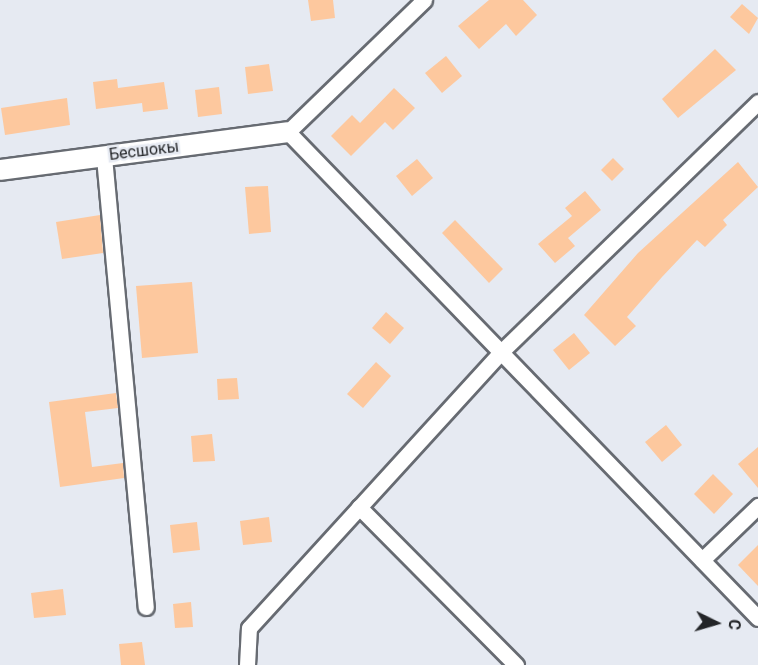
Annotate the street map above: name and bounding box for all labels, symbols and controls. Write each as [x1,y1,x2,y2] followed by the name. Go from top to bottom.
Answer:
[108,137,180,165] street label: Бесшокы
[686,593,746,653] north arrow
[725,619,744,631] text: С

